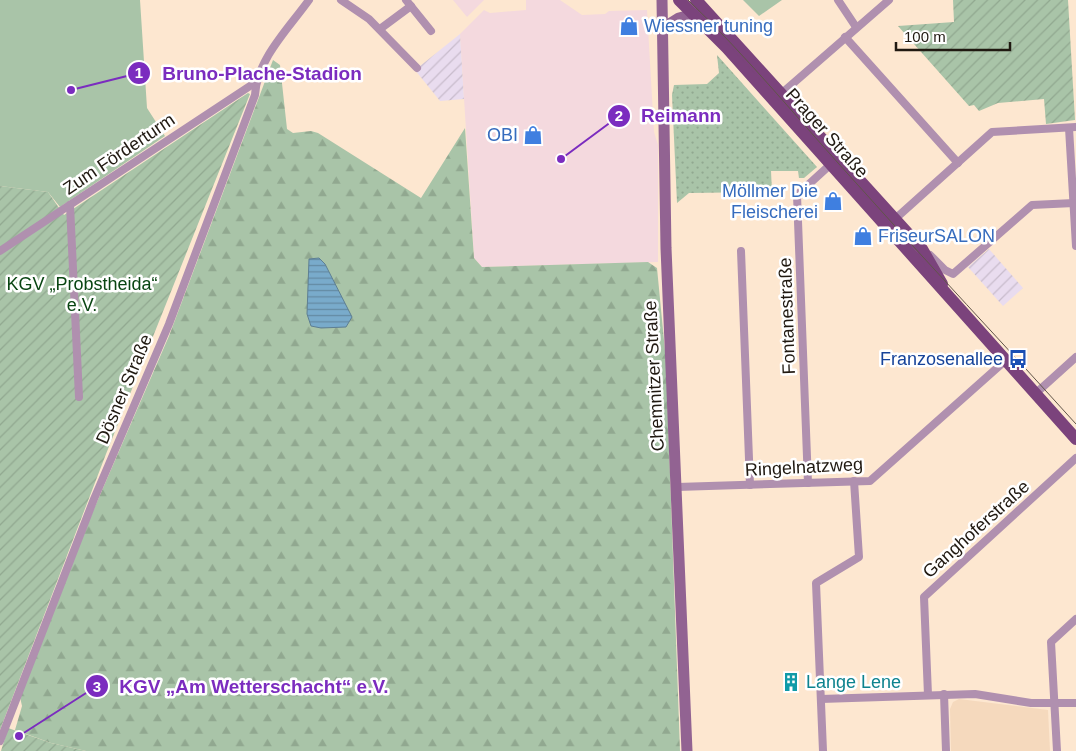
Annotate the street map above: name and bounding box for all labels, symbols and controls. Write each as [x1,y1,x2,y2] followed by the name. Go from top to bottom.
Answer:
[618,15,640,37] shop icon: Wiessner tuning
[644,16,773,36] place label: Wiessner tuning
[896,20,1010,52] scale bar
[904,28,946,45] text: 100 m
[127,56,371,90] callout: Bruno-Plache-Stadion
[162,63,362,84] text: Bruno-Plache-Stadion
[135,64,143,81] text: 1
[782,84,872,182] street label: Prager Straße
[606,99,732,133] callout: Reimann
[641,105,721,126] text: Reimann
[615,107,623,124] text: 2
[60,109,178,199] street label: Zum Förderturm
[522,124,544,146] shop icon: OBI
[487,125,518,145] place label: OBI
[722,181,818,222] place label: Möllmer Die Fleischerei
[822,190,844,212] shop icon: Möllmer Die Fleischerei
[852,225,874,247] shop icon: FriseurSALON
[878,226,995,246] place label: FriseurSALON
[775,257,799,375] street label: Fontanestraße
[6,274,158,315] park label: KGV „Probstheida“ e.V.
[640,300,668,452] street label: Chemnitzer Straße
[92,331,156,447] street label: Dösner Straße
[1007,348,1029,370] bus stop icon: Franzosenallee
[880,349,1003,369] place label: Franzosenallee
[745,454,863,480] street label: Ringelnatzweg
[919,476,1033,582] street label: Ganghoferstraße
[84,669,399,703] callout: KGV „Am Wetterschacht“ e.V.
[780,671,802,693] building icon: Lange Lene
[806,672,901,692] place label: Lange Lene
[119,676,389,697] text: KGV „Am Wetterschacht“ e.V.
[93,678,101,695] text: 3

